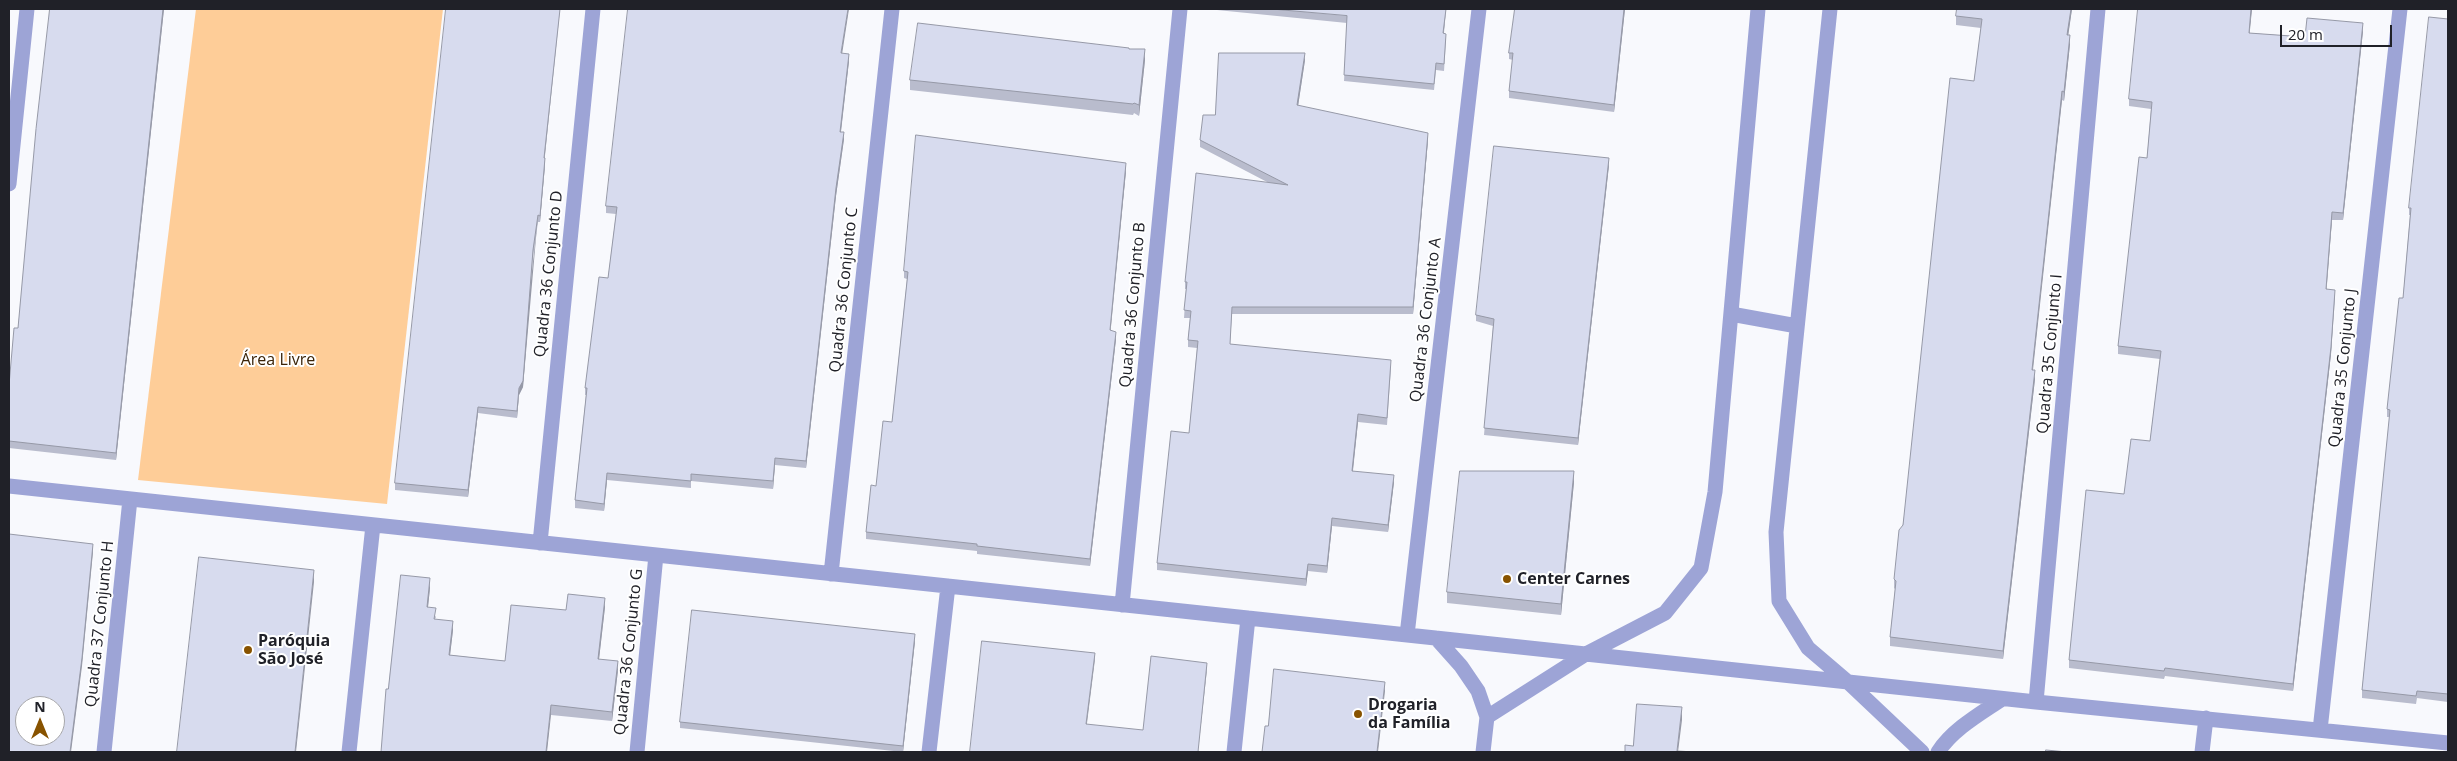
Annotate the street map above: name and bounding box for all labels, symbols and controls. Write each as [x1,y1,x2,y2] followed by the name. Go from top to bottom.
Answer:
[2282,15,2394,47] scale bar
[2288,24,2323,44] text: 20 m
[531,190,567,358] street label: Quadra 36 Conjunto D
[826,207,862,373] street label: Quadra 36 Conjunto C
[1116,221,1150,389] street label: Quadra 36 Conjunto B
[1406,237,1446,403] street label: Quadra 36 Conjunto A
[2033,273,2067,435] street label: Quadra 35 Conjunto I
[2325,287,2361,449] street label: Quadra 35 Conjunto J
[241,350,315,370] park label: Área Livre
[82,540,118,708] street label: Quadra 37 Conjunto H
[611,568,647,736] street label: Quadra 36 Conjunto G
[1517,569,1630,589] place label: Center Carnes
[1501,573,1513,585] marker: Center Carnes
[258,631,330,669] place label: Paróquia São José
[242,644,254,656] marker: Paróquia São José
[1368,695,1450,733] place label: Drogaria da Família
[15,696,65,746] north arrow
[34,697,46,716] text: N
[1352,708,1364,720] marker: Drogaria da Família

